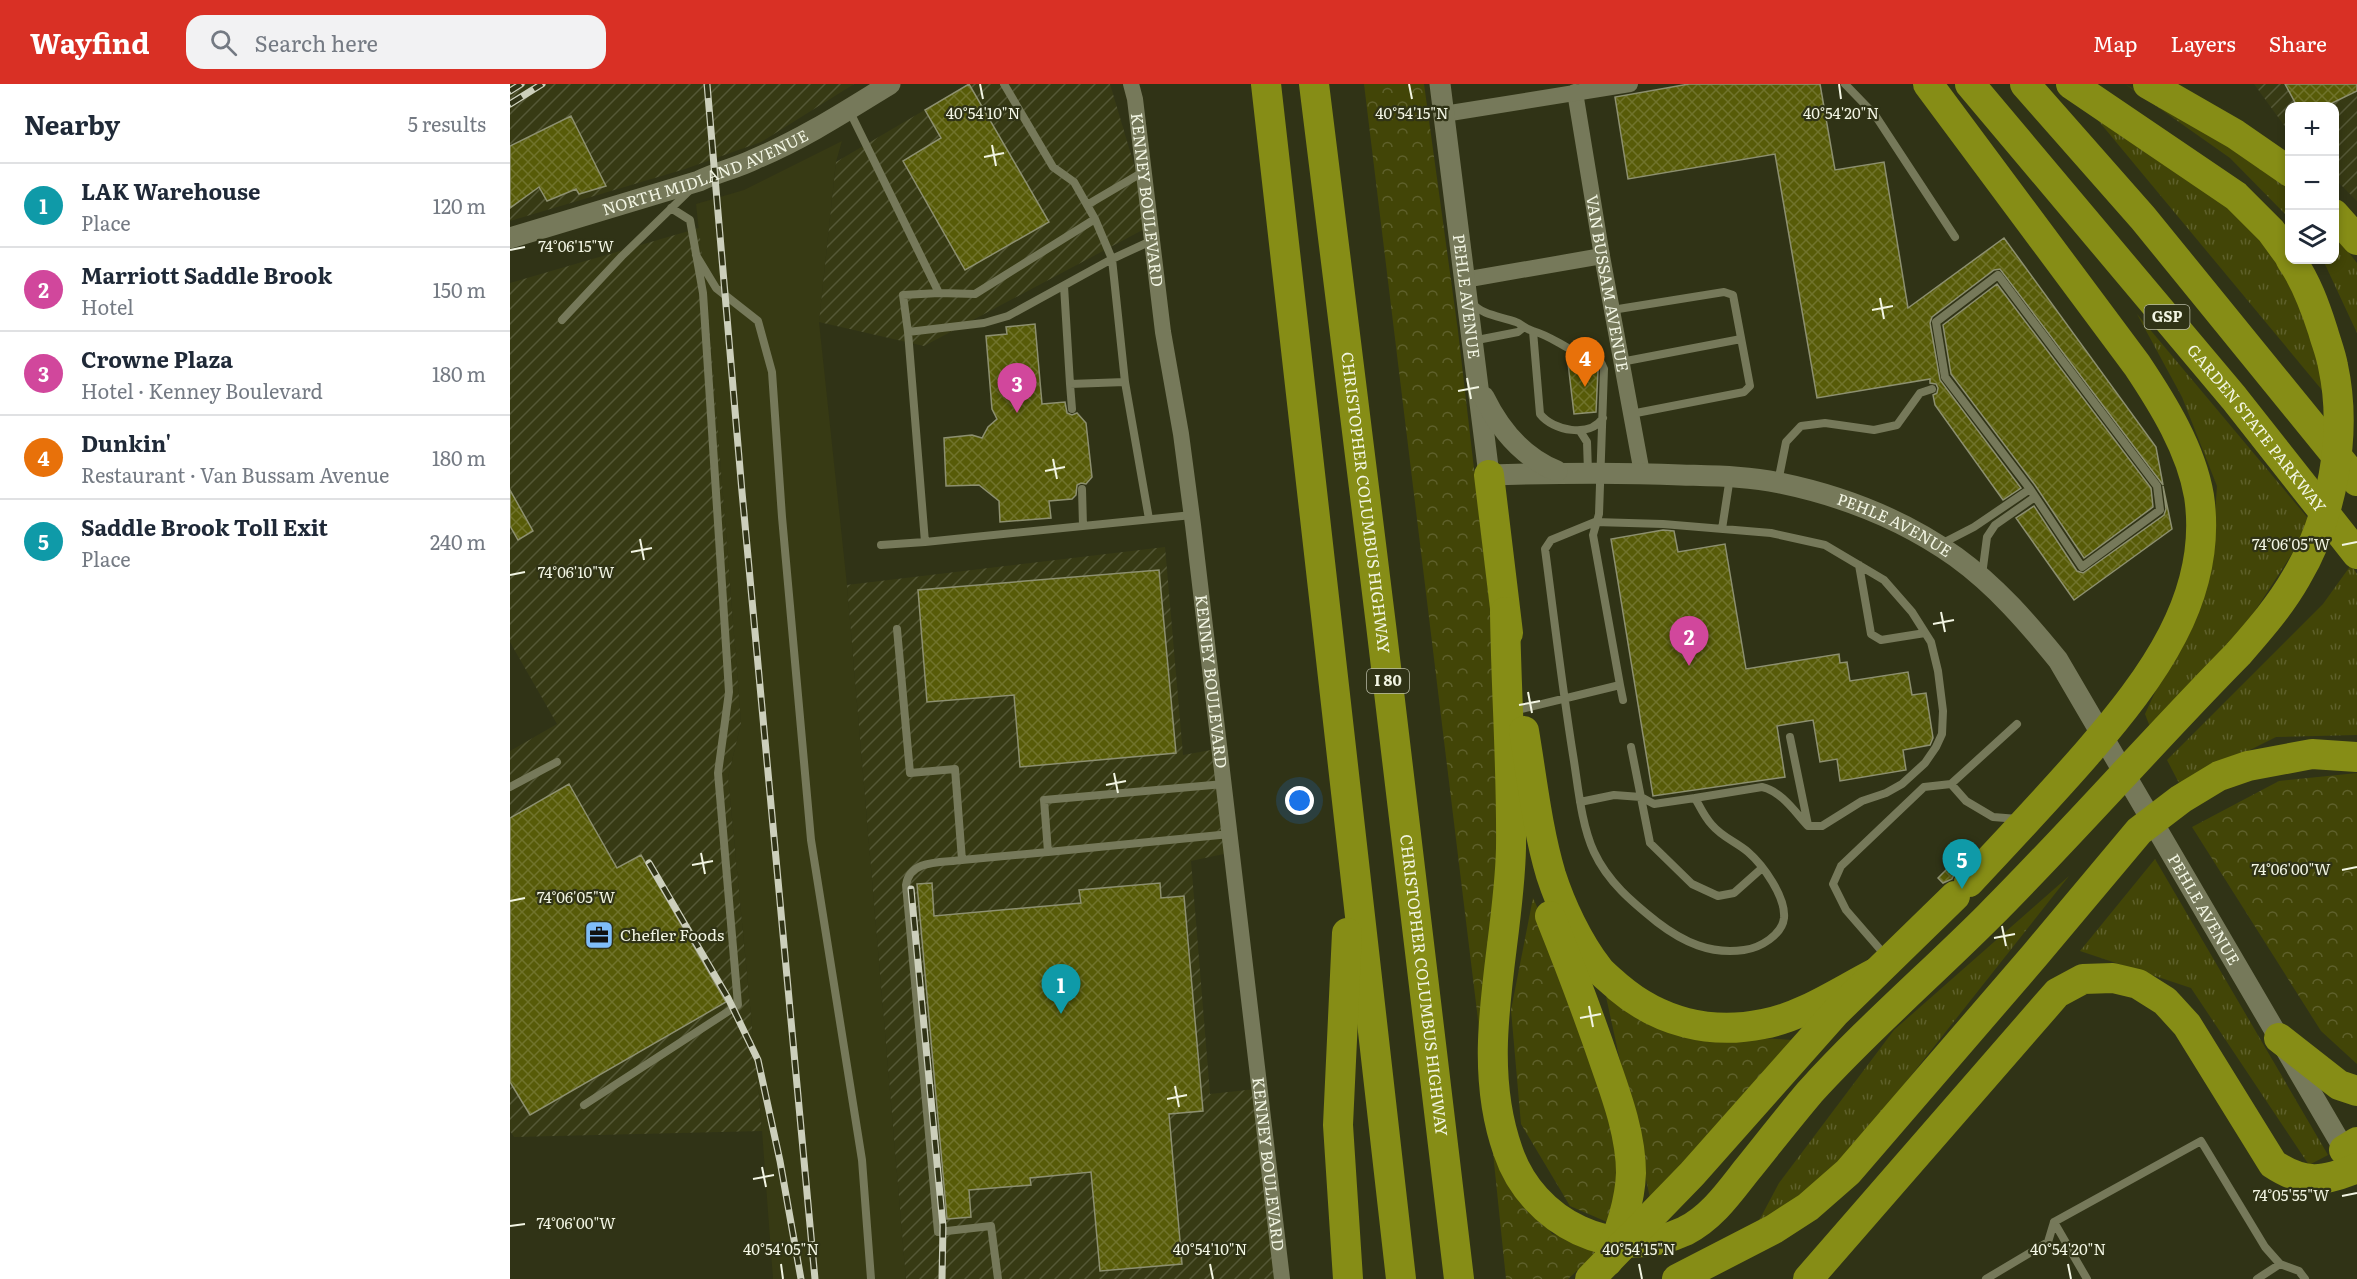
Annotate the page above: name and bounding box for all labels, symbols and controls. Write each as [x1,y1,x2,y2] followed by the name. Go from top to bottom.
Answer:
[186,15,606,69] search box
[30,21,150,63] text: Wayfind
[207,26,240,59] icon: search
[255,26,378,59] text: Search here
[2093,27,2138,58] text: Map
[2171,27,2236,58] text: Layers
[2269,27,2327,58] text: Share
[946,101,1020,124] text: 40°54'10"N
[1375,101,1449,124] text: 40°54'15"N
[1803,101,1879,124] text: 40°54'20"N
[2285,102,2339,264] map controls
[2285,102,2339,156] button: +
[24,104,120,143] text: Nearby
[408,108,486,138] text: 5 results
[1126,111,1170,288] street label: KENNEY BOULEVARD
[599,122,812,221] street label: NORTH MIDLAND AVENUE
[2285,156,2339,210] button: −
[81,174,260,207] text: LAK Warehouse
[39,190,48,220] text: 1
[433,190,486,220] text: 120 m
[1581,193,1636,374] street label: VAN BUSSAM AVENUE
[81,207,131,237] text: Place
[2285,210,2339,264] button: layers
[1448,232,1487,360] street label: PEHLE AVENUE
[538,234,614,257] text: 74°06'15"W
[81,258,332,291] text: Marriott Saddle Brook
[38,274,49,304] text: 2
[433,274,486,304] text: 150 m
[81,291,134,321] text: Hotel
[2144,305,2190,329] road number: GSP
[1566,338,1604,387] pin: 4
[2182,338,2333,518] street label: GARDEN STATE PARKWAY
[81,342,233,375] text: Crowne Plaza
[1336,350,1397,656] street label: CHRISTOPHER COLUMBUS HIGHWAY
[38,358,49,388] text: 3
[432,358,486,388] text: 180 m
[998,364,1036,413] pin: 3
[81,375,323,405] text: Hotel · Kenney Boulevard
[81,426,171,459] text: Dunkin'
[37,442,50,472] text: 4
[432,442,486,472] text: 180 m
[81,459,389,489] text: Restaurant · Van Bussam Avenue
[1834,486,1957,562] street label: PEHLE AVENUE
[81,510,328,543] text: Saddle Brook Toll Exit
[38,526,49,556] text: 5
[430,526,486,556] text: 240 m
[2252,532,2331,555] text: 74°06'05"W
[81,543,131,573] text: Place
[538,560,615,583] text: 74°06'10"W
[1190,593,1235,770] street label: KENNEY BOULEVARD
[1670,616,1708,666] pin: 2
[1367,669,1409,693] road number: I 80
[1285,786,1314,815] your location
[1395,833,1455,1138] street label: CHRISTOPHER COLUMBUS HIGHWAY
[1942,840,1982,889] pin: 5
[2163,849,2247,969] street label: PEHLE AVENUE
[2251,857,2331,880] text: 74°06'00"W
[537,885,616,908] text: 74°06'05"W
[583,919,615,951] office icon: Chefler Foods
[620,922,724,946] place label: Chefler Foods
[1042,964,1080,1014] pin: 1
[1247,1076,1292,1252] street label: KENNEY BOULEVARD
[2253,1183,2330,1206] text: 74°05'55"W
[536,1211,616,1234] text: 74°06'00"W
[743,1237,819,1260] text: 40°54'05"N
[1173,1237,1247,1260] text: 40°54'10"N
[1602,1237,1676,1260] text: 40°54'15"N
[2030,1237,2106,1260] text: 40°54'20"N

